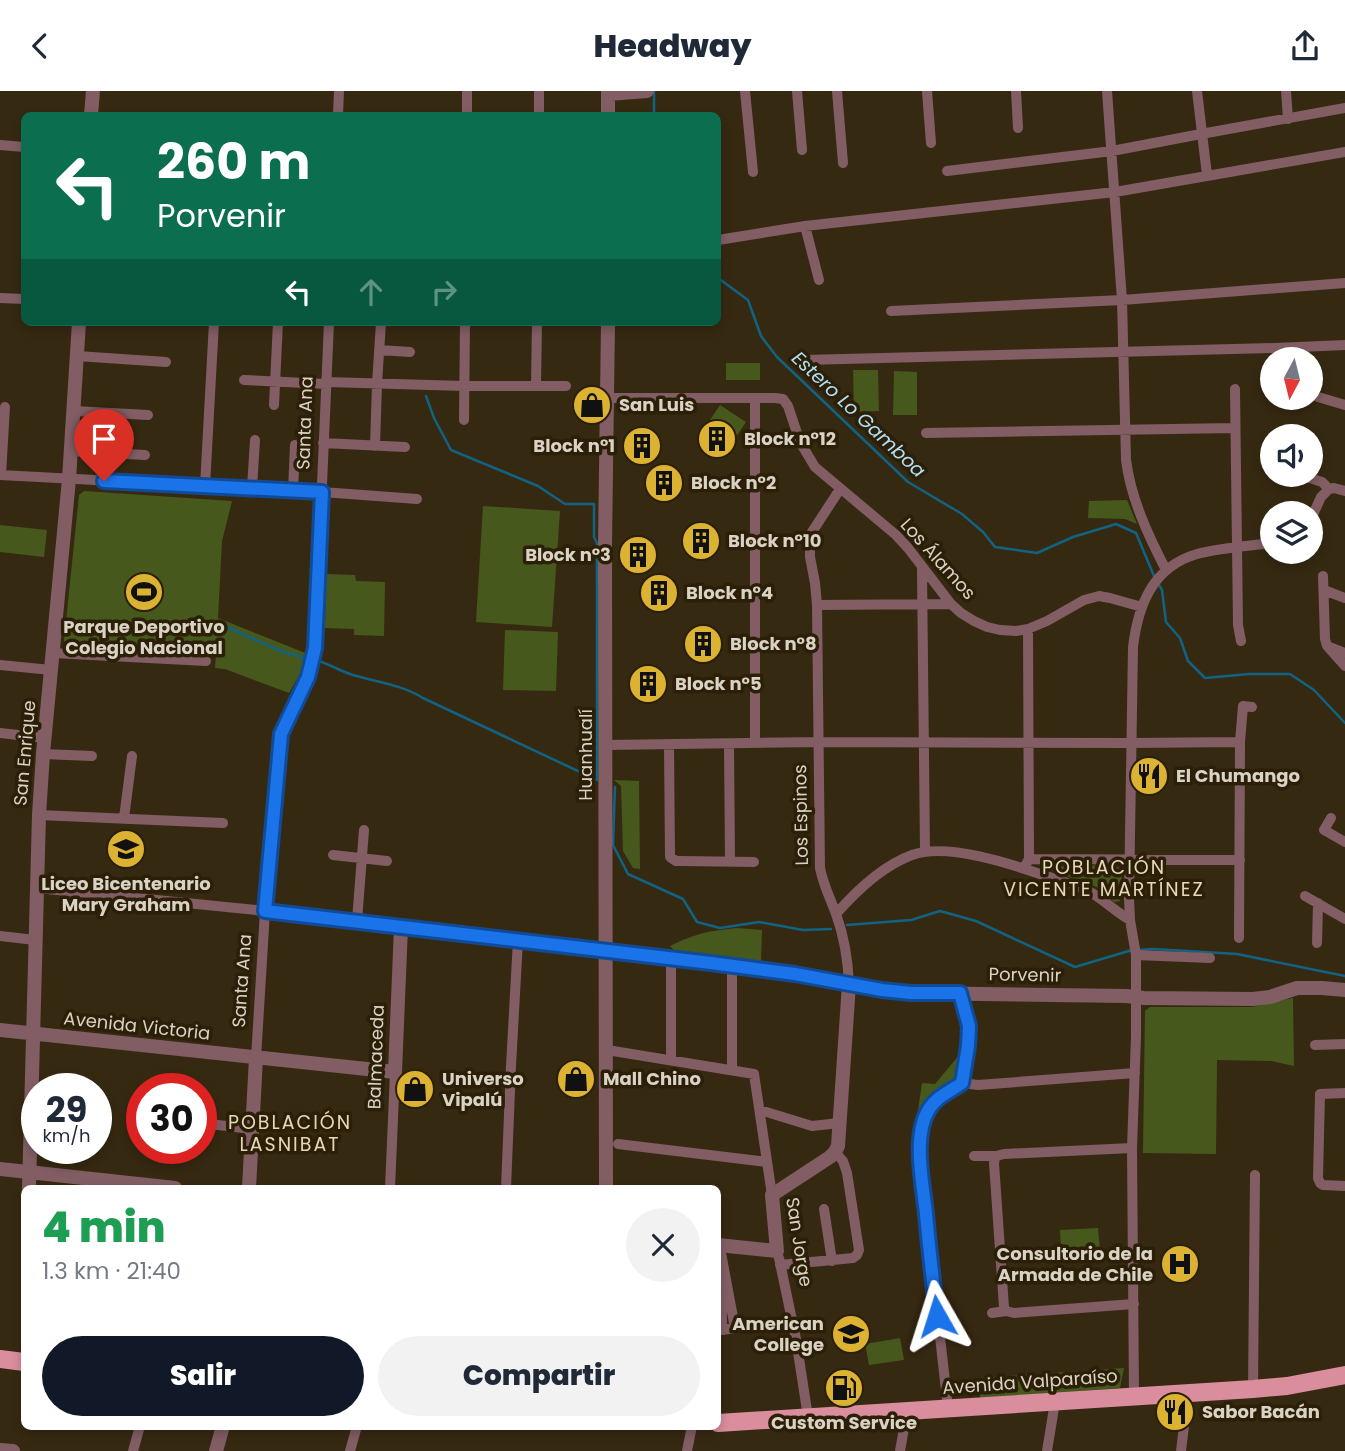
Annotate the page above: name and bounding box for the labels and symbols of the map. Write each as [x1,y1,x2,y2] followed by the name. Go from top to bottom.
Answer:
[786,345,932,484] water label: Estero Lo Gamboa
[1260,347,1323,409] north arrow
[290,376,319,470] street label: Santa Ana
[571,384,613,426] shop icon: San Luis
[619,392,694,417] place label: San Luis
[74,409,134,481] pin
[696,418,738,460] building icon: Block n°12
[621,425,663,467] building icon: Block n°1
[744,426,836,451] place label: Block n°12
[533,433,615,458] place label: Block n°1
[643,462,685,504] building icon: Block n°2
[691,470,776,495] place label: Block n°2
[895,513,982,605] street label: Los Álamos
[680,520,722,562] building icon: Block n°10
[728,528,821,553] place label: Block n°10
[617,534,659,576] building icon: Block n°3
[525,542,611,567] place label: Block n°3
[123,571,165,613] sports icon: Parque Deportivo Colegio Nacional
[638,572,680,614] building icon: Block n°4
[686,580,773,605] place label: Block n°4
[63,614,225,660] place label: Parque Deportivo Colegio Nacional
[682,623,724,665] building icon: Block n°8
[730,631,817,656] place label: Block n°8
[627,663,669,705] building icon: Block n°5
[675,671,762,696] place label: Block n°5
[7,699,42,807] street label: San Enrique
[573,709,598,801] street label: Huanhualí
[1128,755,1170,797] restaurant icon: El Chumango
[1176,763,1300,788] place label: El Chumango
[787,764,814,866] street label: Los Espinos
[105,828,147,870] school or university icon: Liceo Bicentenario Mary Graham
[1003,854,1205,903] district label: POBLACIÓN VICENTE MARTÍNEZ
[41,871,211,917] place label: Liceo Bicentenario Mary Graham
[226,933,257,1029] street label: Santa Ana
[989,961,1062,988] street label: Porvenir
[361,1004,390,1110] street label: Balmaceda
[62,1005,212,1046] street label: Avenida Victoria
[555,1058,597,1100] shop icon: Mall Chino
[442,1066,524,1112] place label: Universo Vipalú
[603,1066,701,1091] place label: Mall Chino
[394,1068,436,1110] shop icon: Universo Vipalú
[126,1073,217,1164] speed limit sign: 30
[228,1109,352,1158] district label: POBLACIÓN LASNIBAT
[780,1195,819,1288] street label: San Jorge
[996,1241,1153,1287] place label: Consultorio de la Armada de Chile
[1159,1243,1201,1285] hospital icon: Consultorio de la Armada de Chile
[900,1279,974,1353] position arrow
[732,1311,824,1357] place label: American College
[830,1313,872,1355] school or university icon: American College
[941,1363,1119,1400] street label: Avenida Valparaíso
[823,1367,865,1409] fuel station icon: Custom Service
[1154,1391,1196,1433] restaurant icon: Sabor Bacán
[1202,1399,1320,1424] place label: Sabor Bacán
[771,1410,917,1435] place label: Custom Service

